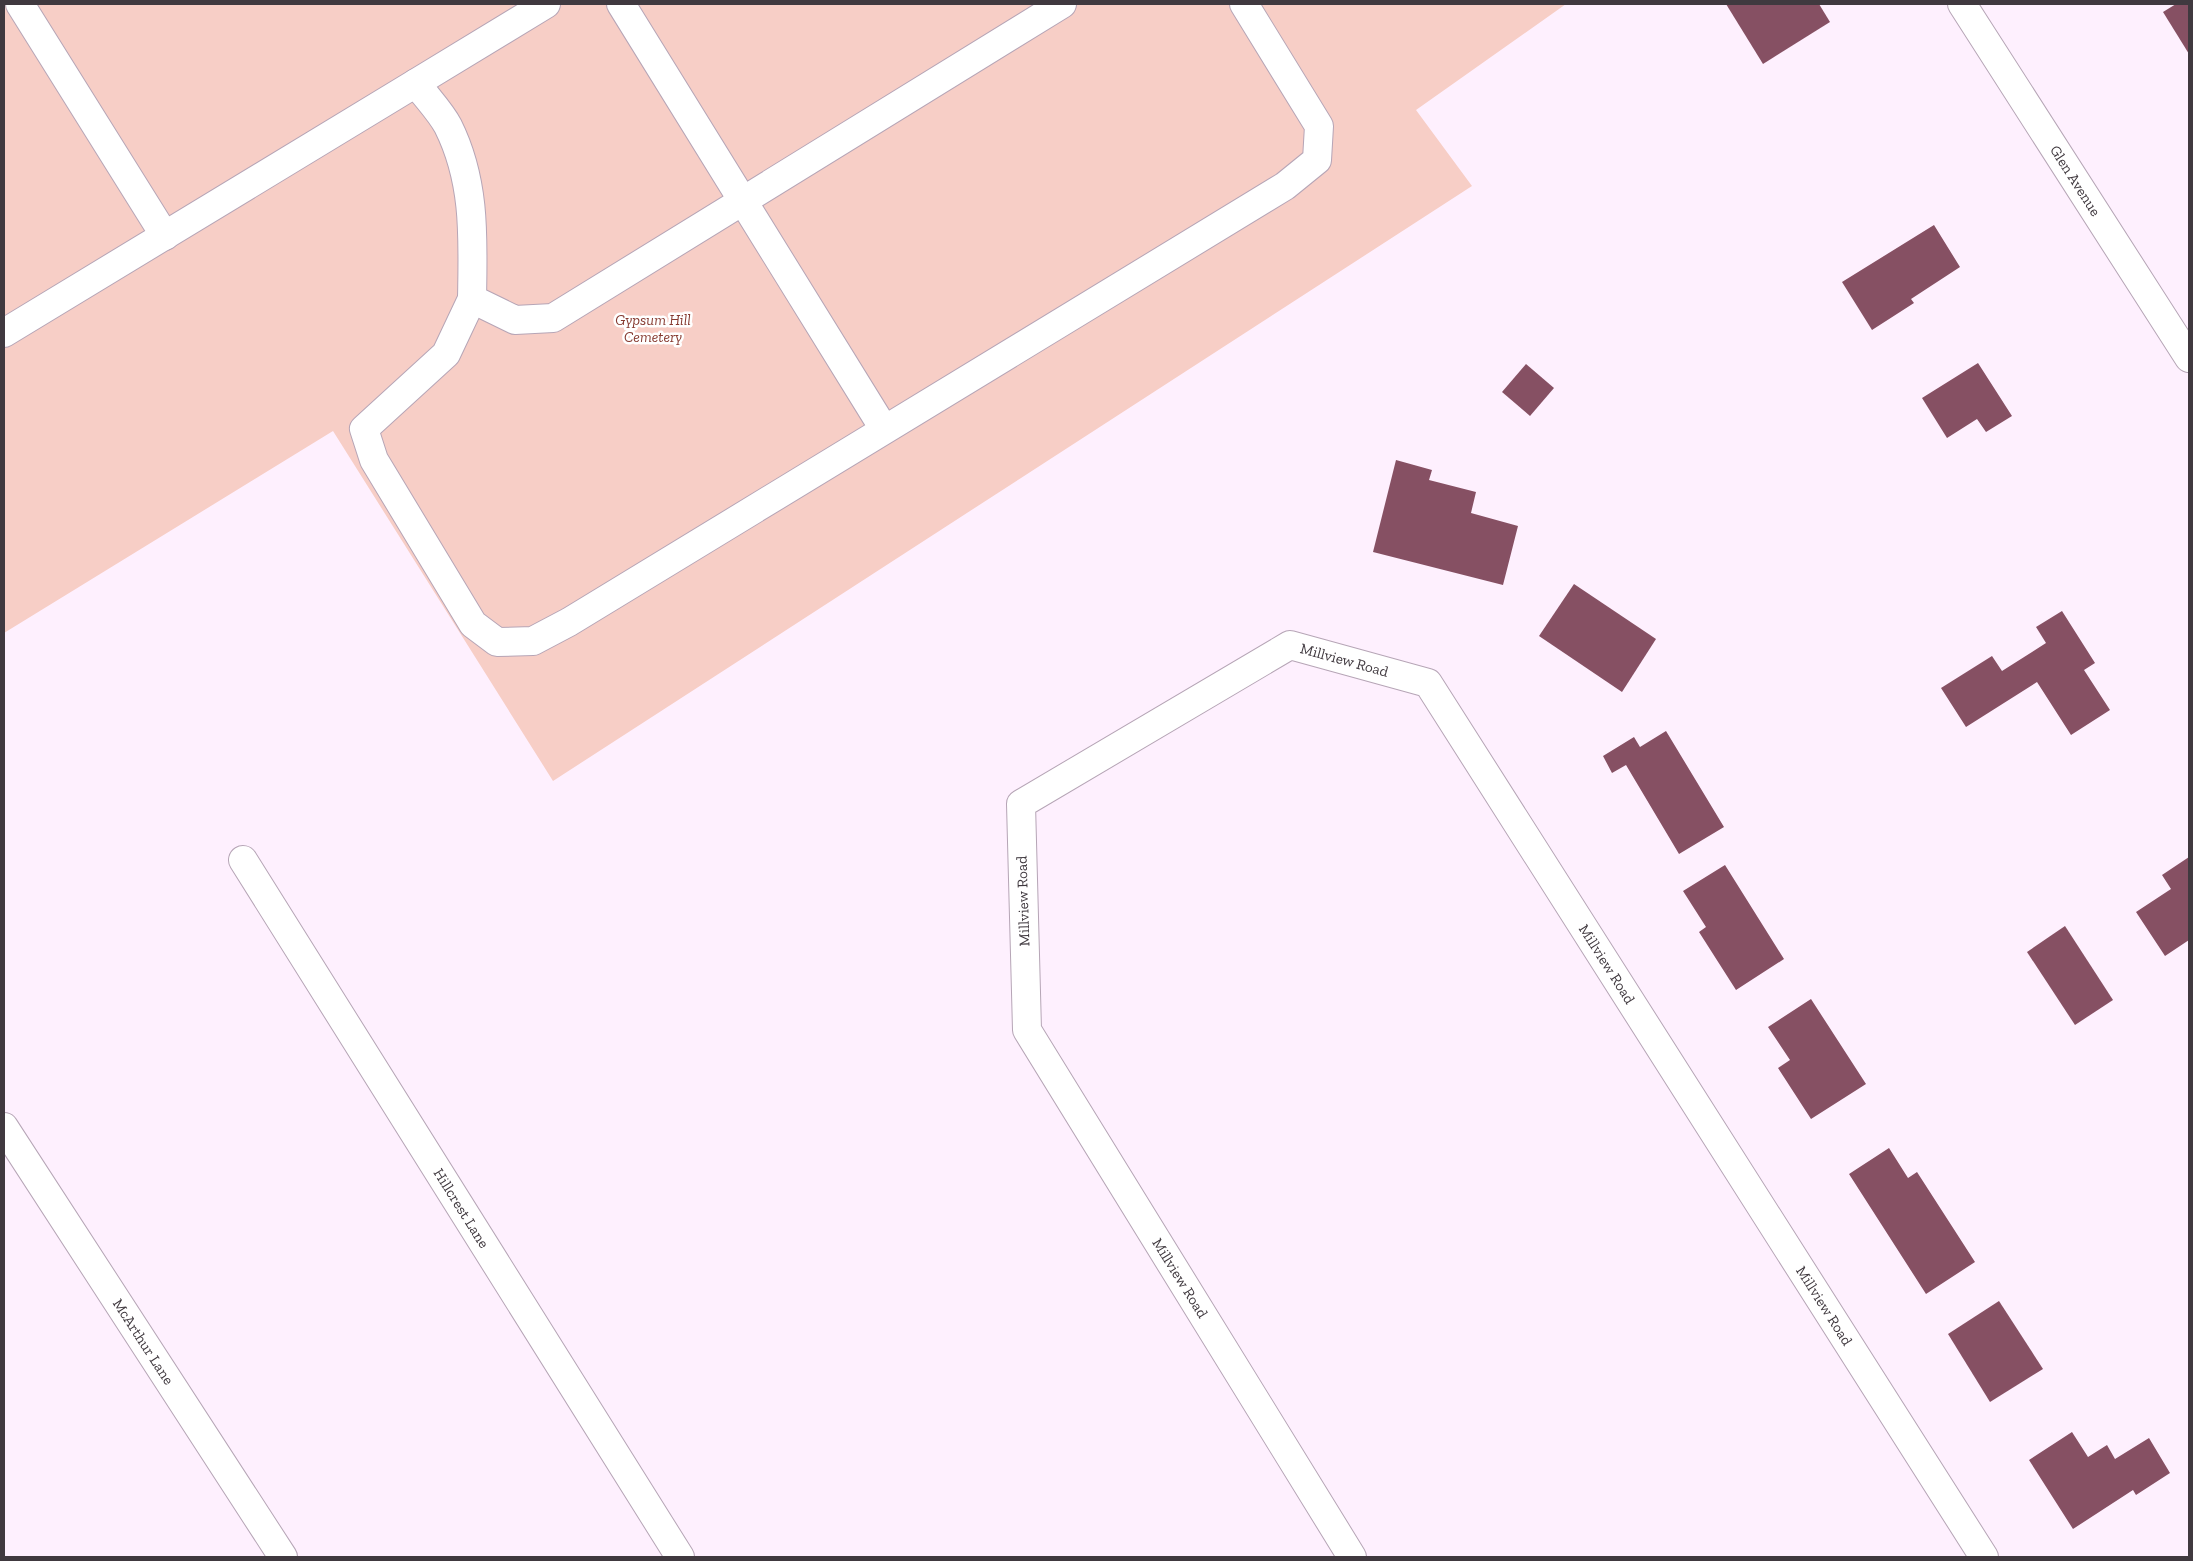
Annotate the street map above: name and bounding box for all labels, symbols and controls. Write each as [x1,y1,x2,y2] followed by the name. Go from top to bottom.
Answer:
[2046,142,2105,220] street label: Glen Avenue
[615,311,691,346] park label: Gypsum Hill Cemetery
[1298,639,1391,681] street label: Millview Road
[1012,855,1034,947] street label: Millview Road
[1575,921,1639,1008] street label: Millview Road
[430,1165,493,1251] street label: Hillcrest Lane
[1148,1235,1212,1322] street label: Millview Road
[1792,1263,1857,1350] street label: Millview Road
[109,1295,178,1388] street label: McArthur Lane

